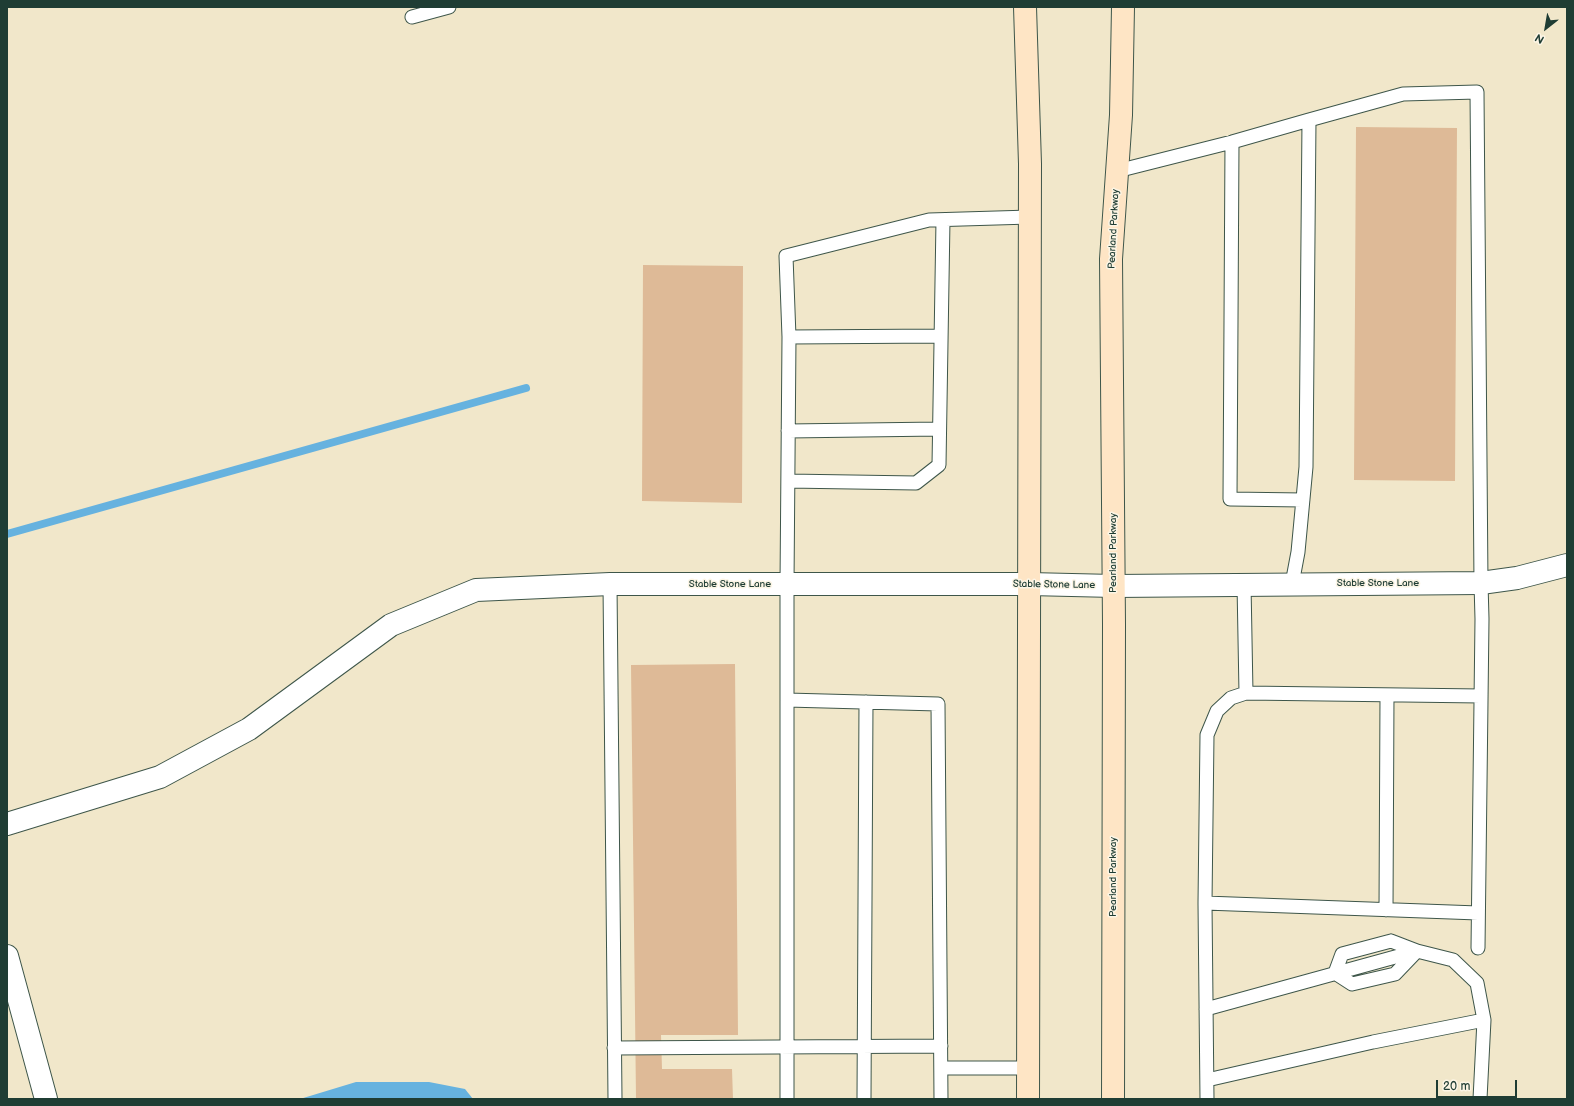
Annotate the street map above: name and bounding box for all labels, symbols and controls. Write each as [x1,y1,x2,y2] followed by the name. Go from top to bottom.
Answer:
[1526,8,1566,48] north arrow
[1533,31,1546,46] text: N
[1106,189,1122,269] street label: Pearland Parkway
[1107,513,1119,593] street label: Pearland Parkway
[1337,577,1419,589] street label: Stable Stone Lane
[689,578,771,590] street label: Stable Stone Lane
[1013,578,1095,592] street label: Stable Stone Lane
[1107,837,1119,917] street label: Pearland Parkway
[1438,1072,1519,1098] scale bar
[1443,1079,1470,1094] text: 20 m

